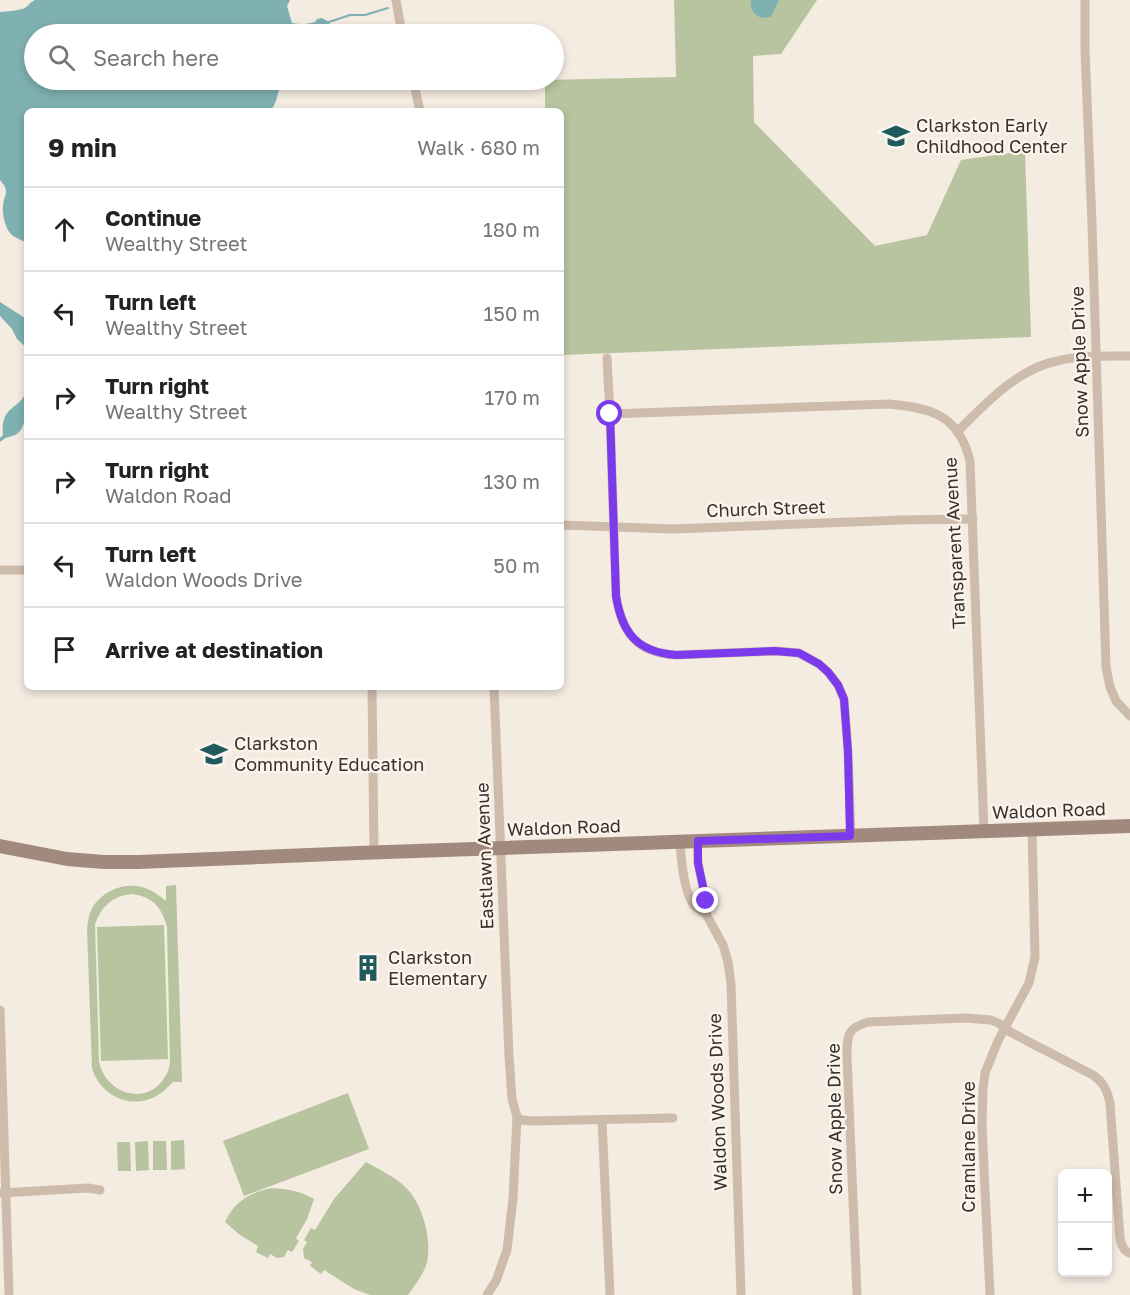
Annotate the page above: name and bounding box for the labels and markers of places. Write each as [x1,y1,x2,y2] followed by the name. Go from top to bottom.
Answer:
[916,114,1067,157] place label: Clarkston Early Childhood Center
[881,121,911,151] school or university icon: Clarkston Early Childhood Center
[234,732,424,775] place label: Clarkston Community Education
[199,739,229,769] school or university icon: Clarkston Community Education
[388,946,487,989] place label: Clarkston Elementary
[353,953,383,983] building icon: Clarkston Elementary

